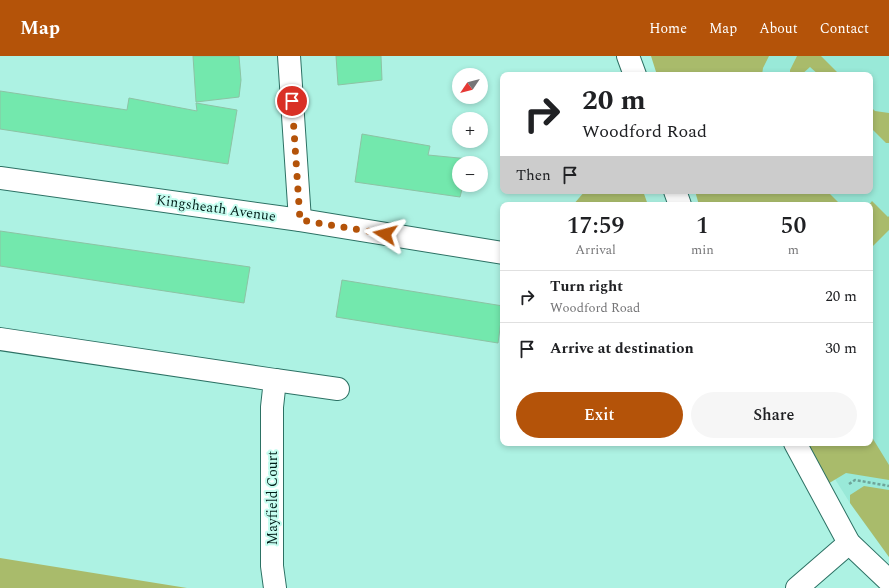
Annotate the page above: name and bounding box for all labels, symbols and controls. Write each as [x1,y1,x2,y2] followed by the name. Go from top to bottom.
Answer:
[20,14,60,43] text: Map
[649,18,687,39] text: Home
[709,18,737,39] text: Map
[759,18,798,39] text: About
[820,18,869,39] text: Contact
[452,68,488,104] north arrow
[452,68,488,192] map controls
[582,79,646,122] text: 20 m
[275,84,309,118] pin
[516,88,568,140] icon: right
[281,90,303,112] icon: arrive
[452,112,488,148] button: +
[582,118,707,145] text: Woodford Road
[452,156,488,192] button: −
[516,164,551,187] text: Then
[559,164,581,186] icon: arrive
[155,189,277,227] street label: Kingsheath Avenue
[567,208,624,244] text: 17:59
[696,208,709,244] text: 1
[781,208,806,244] text: 50
[364,213,406,255] position arrow
[575,240,616,260] text: Arrival
[691,240,714,260] text: min
[788,240,799,260] text: m
[550,275,623,298] text: Turn right
[825,285,857,308] text: 20 m
[516,286,538,308] icon: right
[550,298,640,318] text: Woodford Road
[550,337,694,360] text: Arrive at destination
[825,337,857,360] text: 30 m
[516,338,538,360] icon: arrive
[516,392,683,438] button: Exit
[691,392,857,438] button: Share
[262,451,283,545] street label: Mayfield Court

